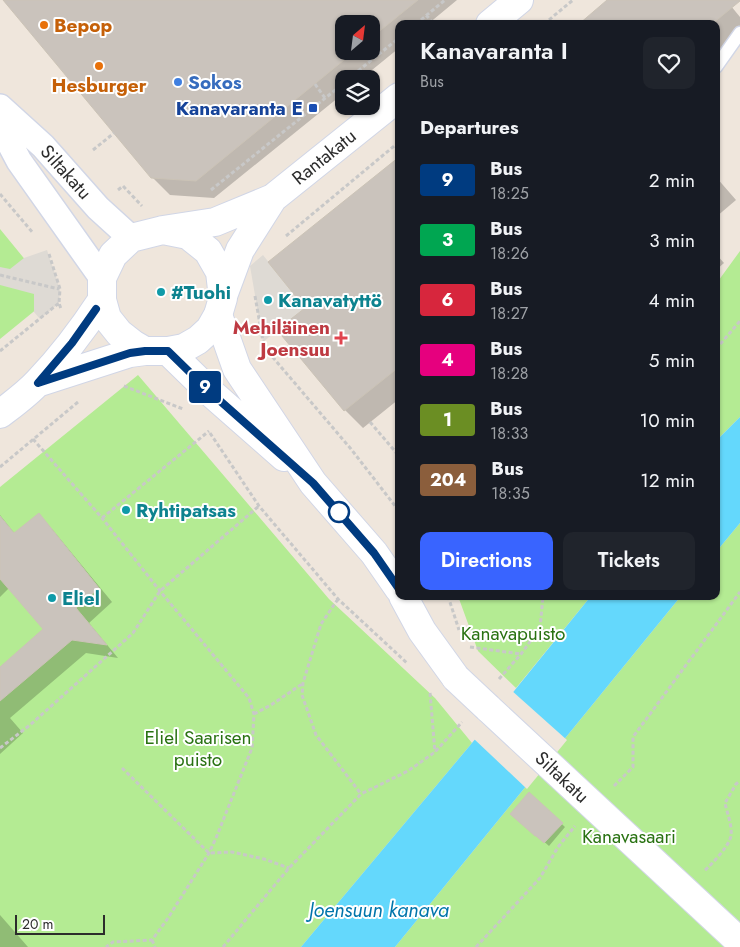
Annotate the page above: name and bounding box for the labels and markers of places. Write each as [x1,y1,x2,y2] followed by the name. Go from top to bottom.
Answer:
[54,12,112,39] place label: Bepop
[38,19,50,31] marker: Bepop
[93,60,105,72] marker: Hesburger
[188,69,242,96] place label: Sokos
[52,72,147,99] place label: Hesburger
[172,76,184,88] marker: Sokos
[176,95,303,122] place label: Kanavaranta E
[307,102,319,114] marker: Kanavaranta E
[171,279,231,306] place label: #Tuohi
[155,286,167,298] marker: #Tuohi
[278,287,382,314] place label: Kanavatyttö
[262,294,274,306] marker: Kanavatyttö
[233,314,330,363] place label: Mehiläinen Joensuu
[334,331,348,345] marker: Mehiläinen Joensuu
[136,497,236,524] place label: Ryhtipatsas
[328,501,350,523] unlabelled marker
[120,504,132,516] marker: Ryhtipatsas
[62,585,100,612] place label: Eliel
[46,592,58,604] marker: Eliel

